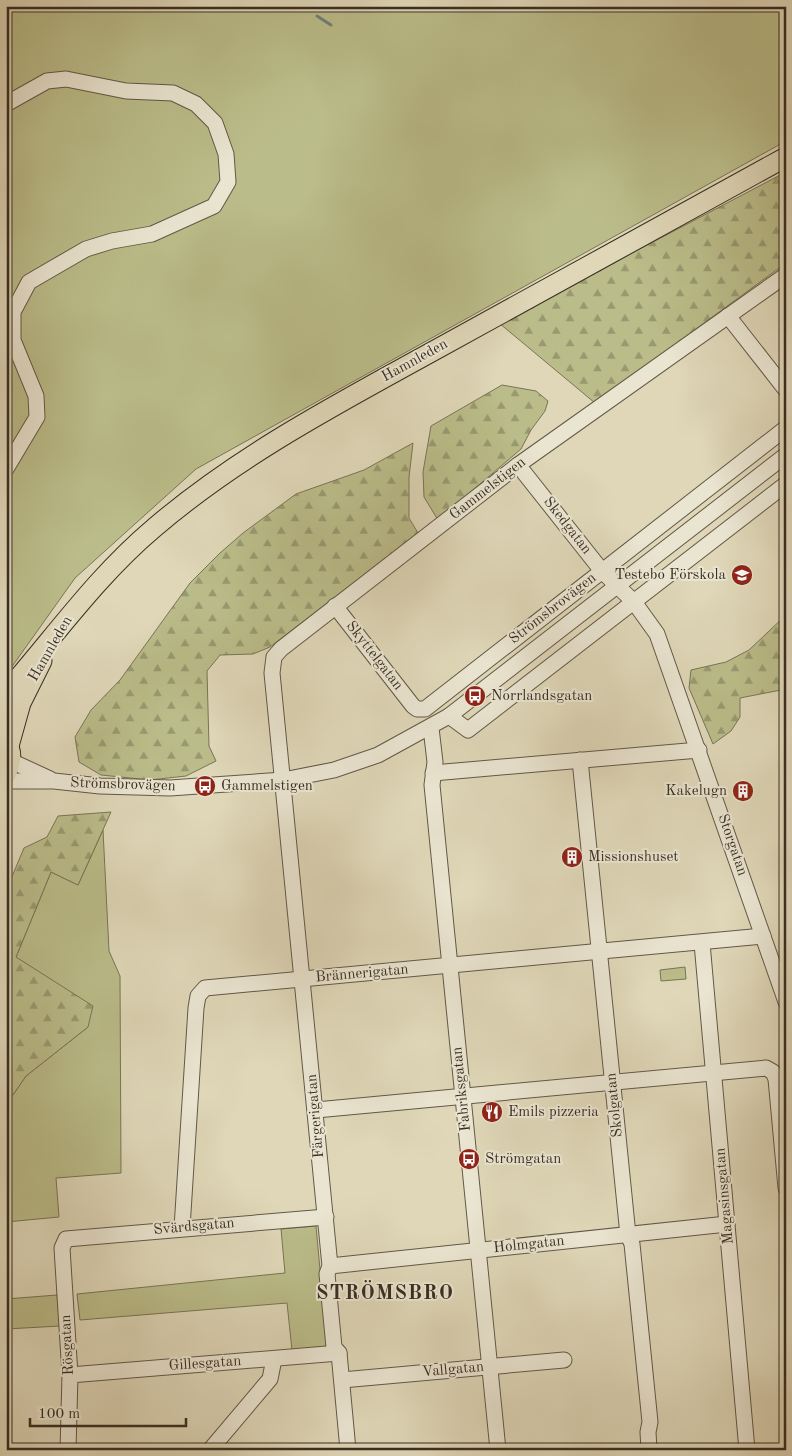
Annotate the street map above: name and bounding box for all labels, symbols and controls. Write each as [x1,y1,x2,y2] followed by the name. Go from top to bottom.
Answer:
[379,337,451,385] street label: Hamnleden
[447,455,529,523] street label: Gammelstigen
[540,495,594,557] street label: Skedgatan
[730,563,754,587] school or university icon: Testebo Förskola
[614,568,727,583] place label: Testebo Förskola
[507,571,599,647] street label: Strömsbrovägen
[26,614,76,684] street label: Hamnleden
[343,619,405,693] street label: Skyttelgatan
[463,684,487,708] bus stop icon: Norrlandsgatan
[491,689,592,704] place label: Norrlandsgatan
[193,774,217,798] bus stop icon: Gammelstigen
[70,776,176,794] street label: Strömsbrovägen
[221,779,313,794] place label: Gammelstigen
[731,779,755,803] building icon: Kakelugn
[665,784,727,799] place label: Kakelugn
[714,812,750,878] street label: Storgatan
[560,845,584,869] building icon: Missionshuset
[588,850,679,865] place label: Missionshuset
[315,962,409,986] street label: Brännerigatan
[450,1046,474,1132] street label: Fabriksgatan
[604,1072,626,1138] street label: Skolgatan
[305,1073,327,1159] street label: Färgerigatan
[480,1100,504,1124] restaurant icon: Emils pizzeria
[508,1105,599,1120] place label: Emils pizzeria
[457,1147,481,1171] bus stop icon: Strömgatan
[713,1147,737,1245] street label: Magasinsgatan
[485,1152,561,1167] place label: Strömgatan
[153,1216,235,1238] street label: Svärdsgatan
[493,1234,565,1256] street label: Holmgatan
[316,1280,454,1304] district label: STRÖMSBRO
[59,1314,77,1376] street label: Rösgatan
[168,1354,242,1374] street label: Gillesgatan
[421,1360,485,1380] street label: Vallgatan
[30,1396,186,1428] scale bar
[38,1407,80,1422] text: 100 m

